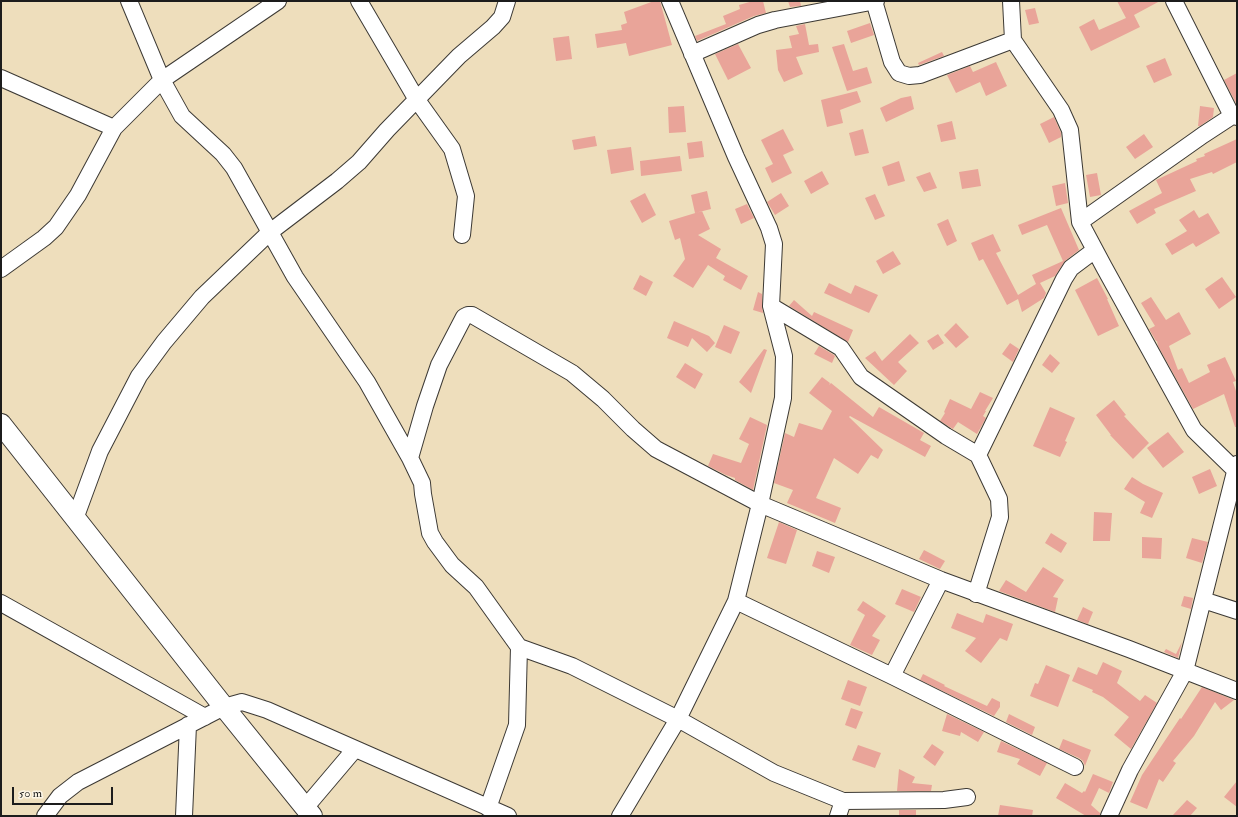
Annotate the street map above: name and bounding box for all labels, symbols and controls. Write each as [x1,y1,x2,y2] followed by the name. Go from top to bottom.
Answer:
[14,779,115,805] scale bar
[19,786,42,801] text: 50 m

